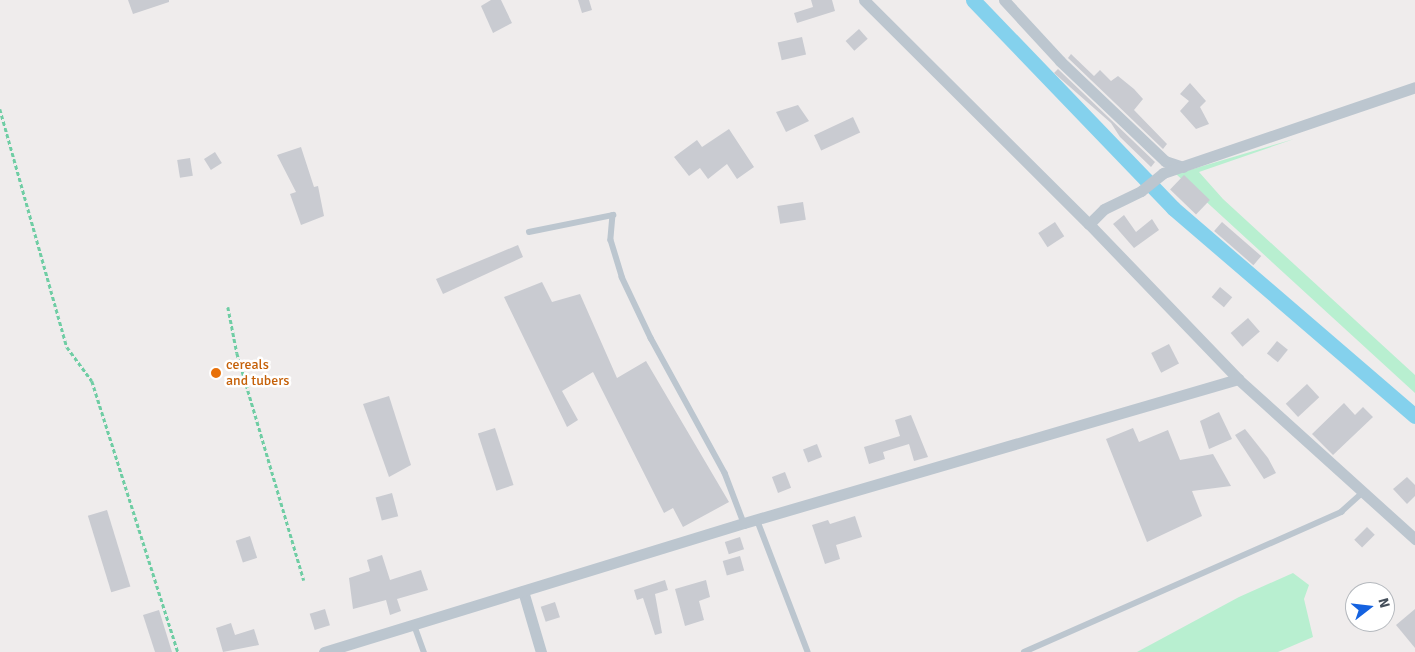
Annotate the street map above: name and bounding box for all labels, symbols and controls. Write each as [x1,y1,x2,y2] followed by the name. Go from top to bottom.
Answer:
[226,357,289,390] place label: cereals and tubers
[210,367,222,379] marker: cereals and tubers
[1345,582,1395,632] north arrow
[1374,596,1393,610] text: N

